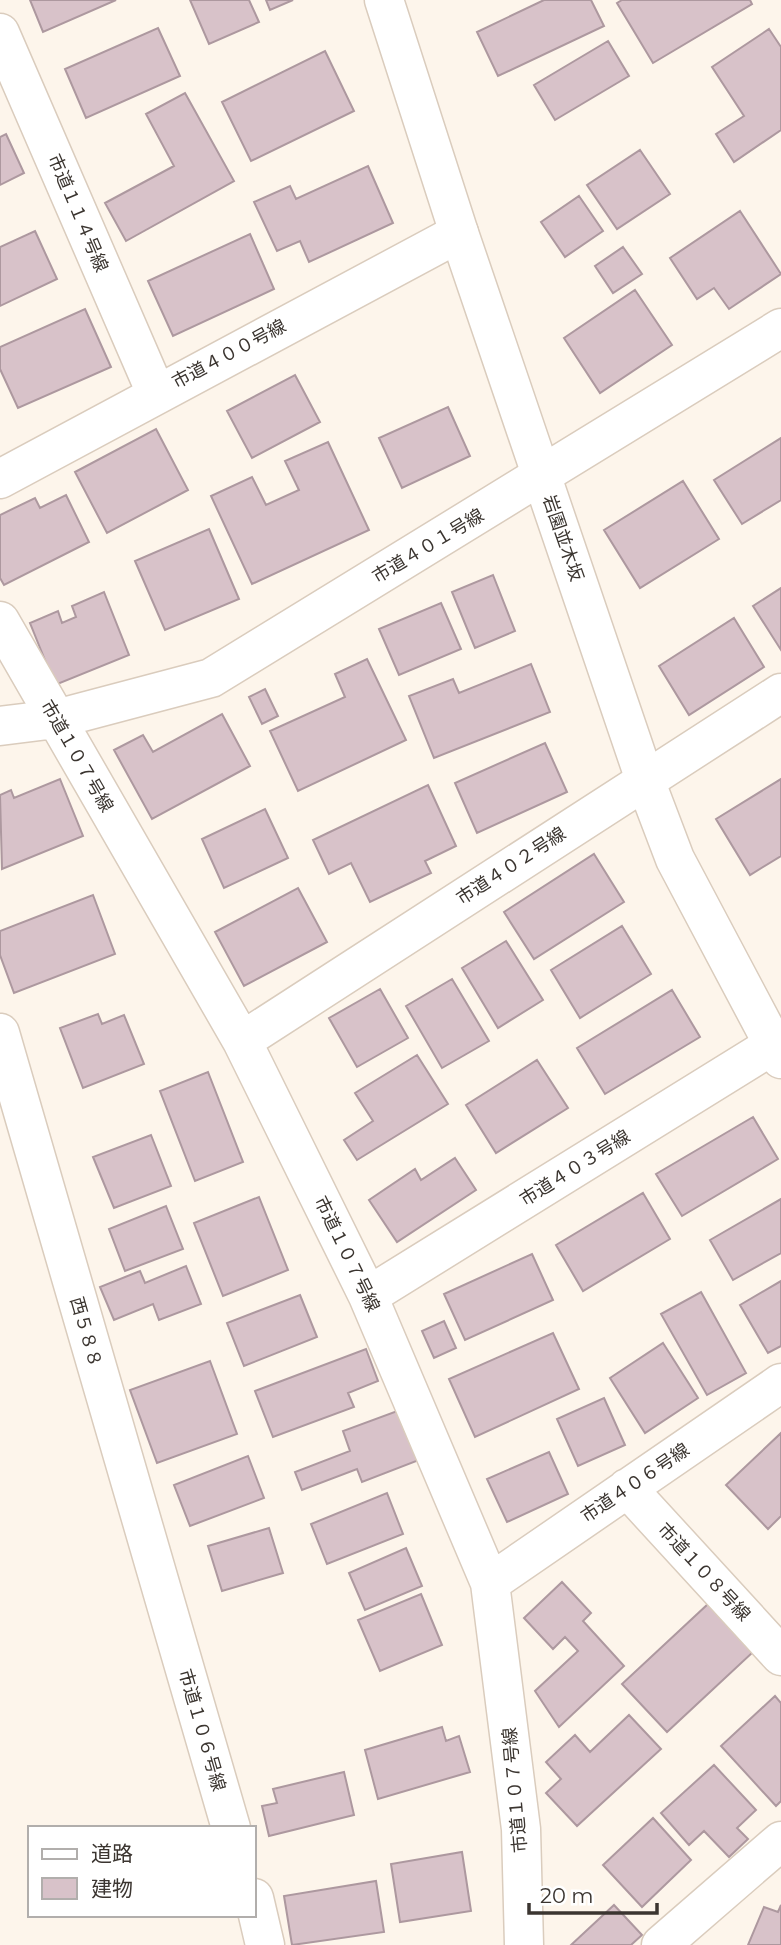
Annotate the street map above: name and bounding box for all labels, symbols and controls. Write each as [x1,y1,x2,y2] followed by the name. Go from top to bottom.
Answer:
[43,151,113,275] street label: 市道１１４号線
[168,315,290,393] street label: 市道４００号線
[538,492,588,584] street label: 岩園並木坂
[368,504,488,588] street label: 市道４０１号線
[36,696,118,816] street label: 市道１０７号線
[452,822,570,910] street label: 市道４０２号線
[516,1125,634,1211] street label: 市道４０３号線
[309,1193,385,1315] street label: 市道１０７号線
[66,1294,106,1370] street label: 西５８８
[577,1439,693,1527] street label: 市道４０６号線
[653,1518,755,1626] street label: 市道１０８号線
[174,1666,230,1794] street label: 市道１０６号線
[499,1726,531,1854] street label: 市道１０７号線
[28,1826,256,1917] legend
[91,1841,133,1866] text: 道路
[529,1871,657,1915] scale bar
[91,1876,133,1901] text: 建物
[540,1883,594,1908] text: 20 m

